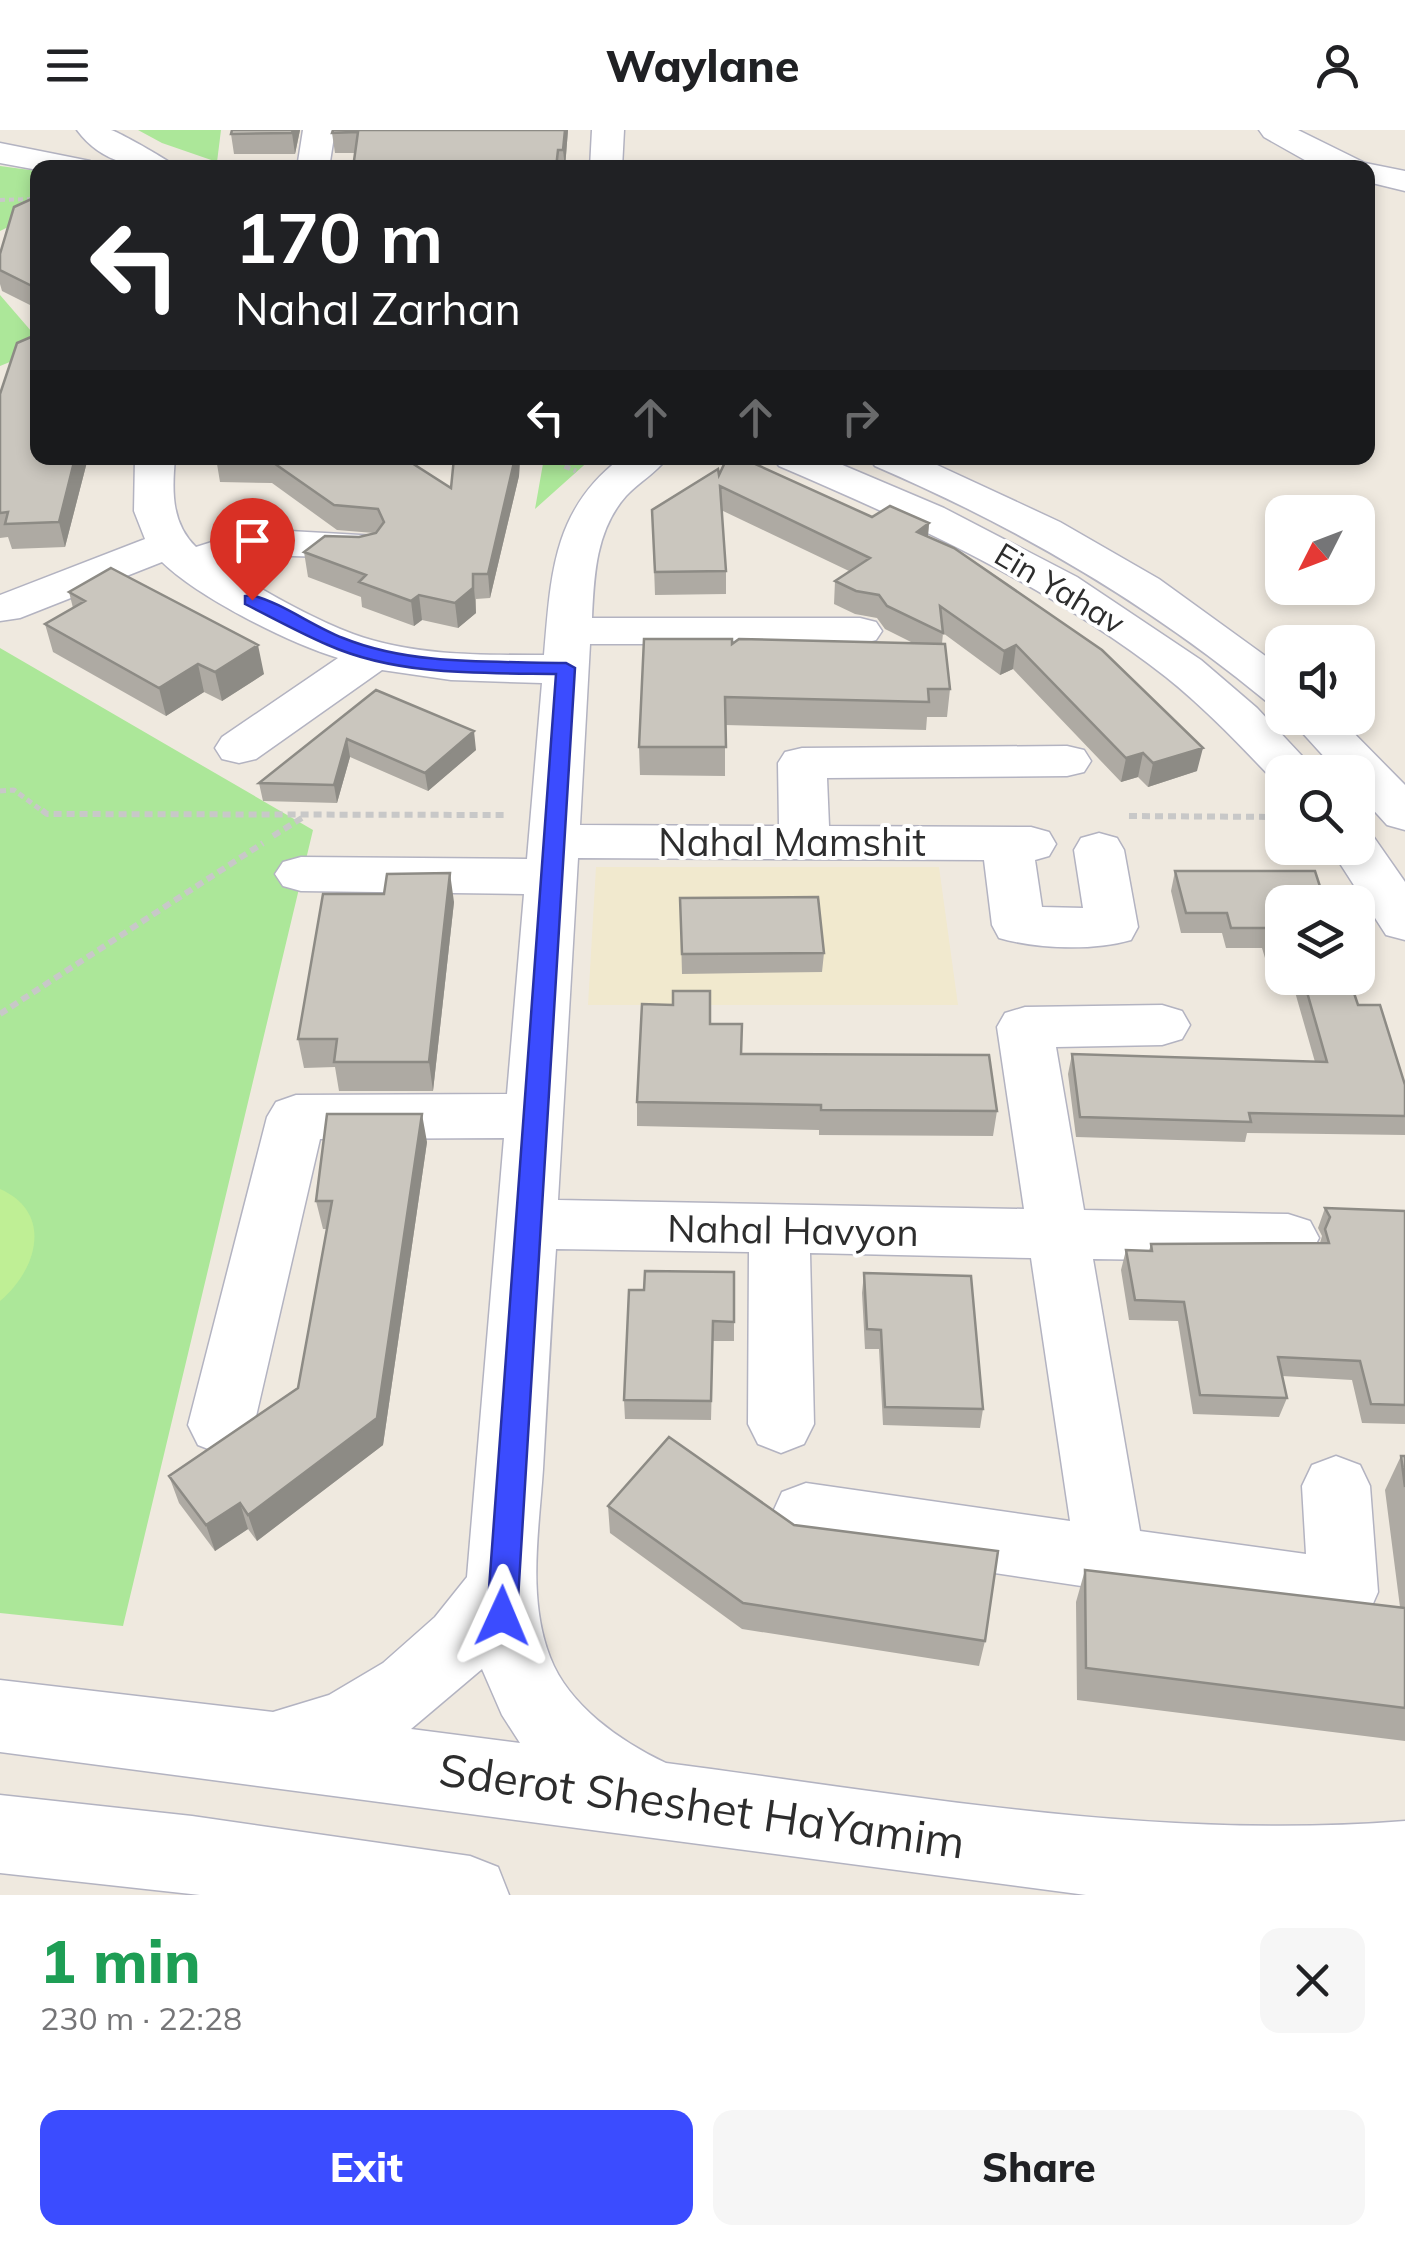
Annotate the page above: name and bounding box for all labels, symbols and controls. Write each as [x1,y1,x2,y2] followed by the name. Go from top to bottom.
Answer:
[606,37,799,93] text: Waylane
[40,38,95,93] icon: menu
[1310,38,1365,93] icon: person
[235,193,443,281] text: 170 m
[70,200,200,330] icon: left
[235,280,521,336] text: Nahal Zarhan
[518,390,573,445] icon: left
[623,390,678,445] icon: ahead
[728,390,783,445] icon: ahead
[833,390,888,445] icon: right
[1265,495,1375,605] north arrow
[1265,495,1375,995] map controls
[210,498,295,601] pin
[225,513,280,568] icon: arrive
[988,534,1132,642] street label: Ein Yahav
[1265,625,1375,735] button: sound
[1265,755,1375,865] button: search
[658,818,926,866] street label: Nahal Mamshit
[1265,885,1375,995] button: layers
[667,1204,919,1256] street label: Nahal Havyon
[450,1564,554,1668] position arrow
[436,1740,968,1870] street label: Sderot Sheshet HaYamim
[40,1923,201,1998] text: 1 min
[1260,1928,1365,2033] button: close
[40,1998,242,2038] text: 230 m · 22:28
[40,2110,693,2225] button: Exit
[713,2110,1365,2225] button: Share

